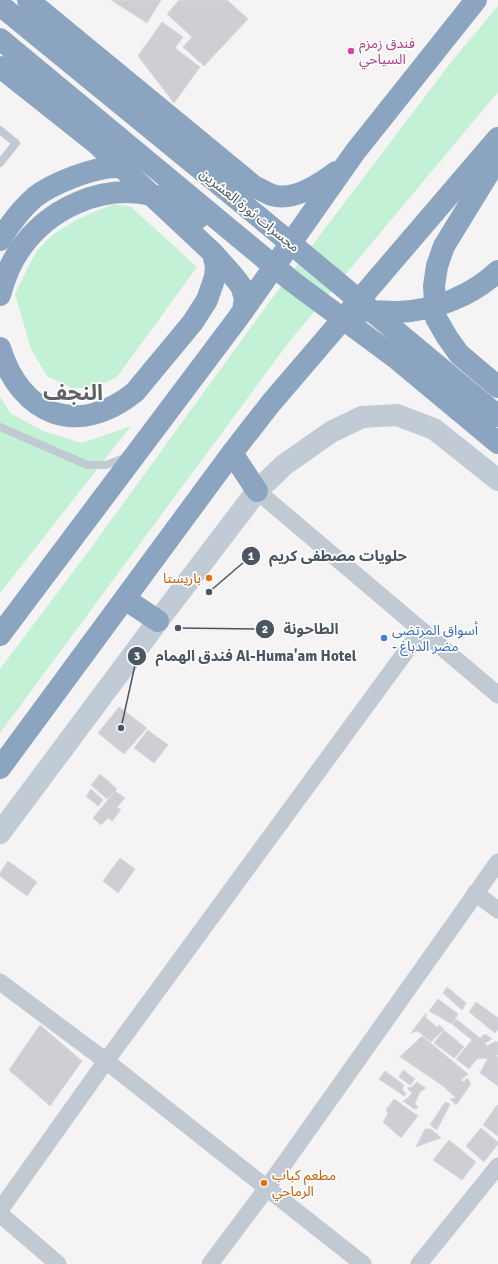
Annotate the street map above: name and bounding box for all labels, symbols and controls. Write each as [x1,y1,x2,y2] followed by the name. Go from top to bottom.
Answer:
[359,35,415,70] place label: فندق زمزم السياحي
[346,46,356,56] marker: فندق زمزم السياحي
[196,165,303,256] street label: مجسرات ثورة العشرين
[43,379,103,406] district label: النجف
[241,542,415,569] callout: حلويات مصطفى كريم
[269,547,408,567] text: حلويات مصطفى كريم
[248,549,255,564] text: 1
[163,570,201,587] place label: باريستا
[204,573,214,583] marker: باريستا
[255,616,346,643] callout: الطاحونة
[283,620,339,638] text: الطاحونة
[392,621,479,657] place label: أسواق المرتضى - مضر الدباغ
[262,622,268,637] text: 2
[379,633,389,643] marker: أسواق المرتضى - مضر الدباغ
[127,643,364,670] callout: فندق الهمام Al-Huma'am Hotel
[156,647,357,667] text: فندق الهمام Al-Huma'am Hotel
[134,649,140,664] text: 3
[272,1167,336,1202] place label: مطعم كباب الرماحي
[259,1178,269,1188] marker: مطعم كباب الرماحي

